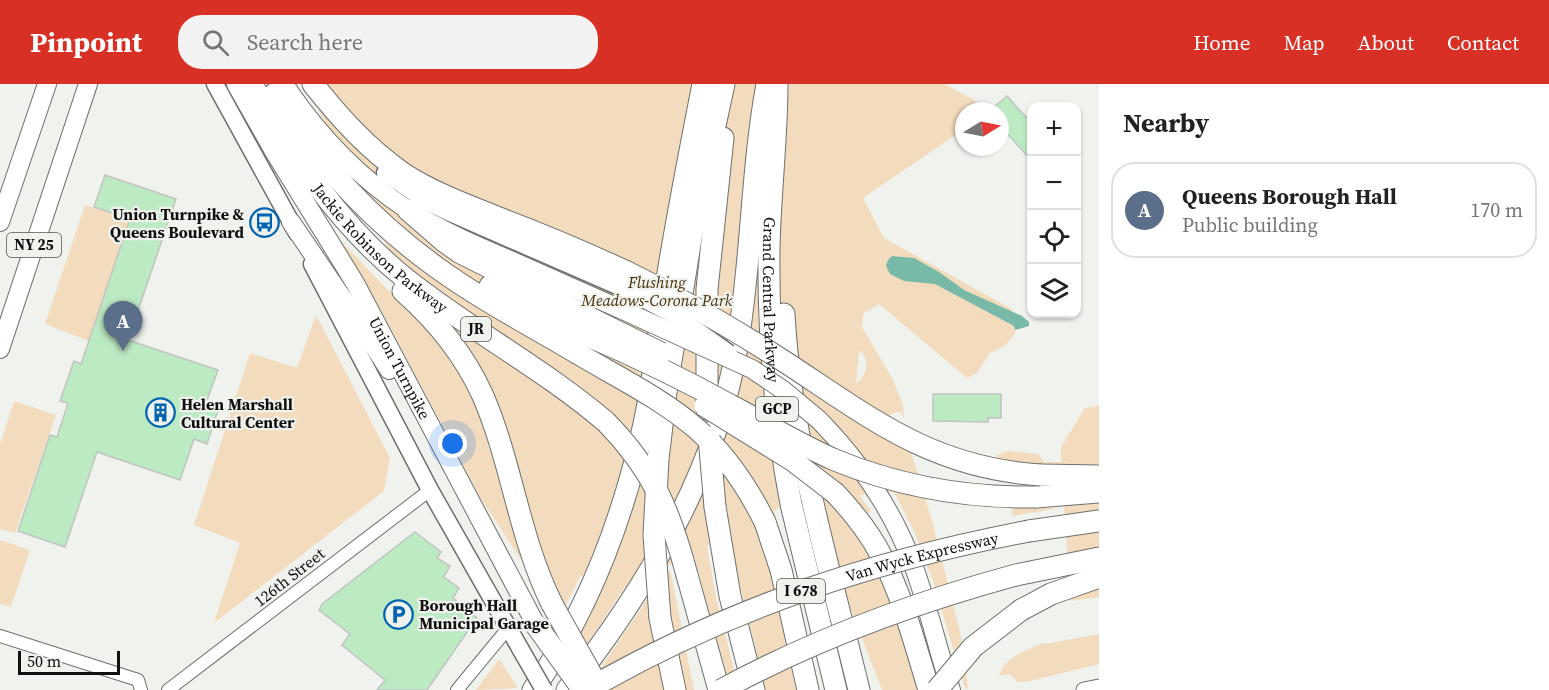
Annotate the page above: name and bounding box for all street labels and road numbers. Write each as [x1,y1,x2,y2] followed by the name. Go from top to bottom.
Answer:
[307,178,453,318] street label: Jackie Robinson Parkway
[758,217,785,384] street label: Grand Central Parkway
[7,233,61,257] road number: NY 25
[364,313,436,423] street label: Union Turnpike
[461,317,491,341] road number: JR
[756,397,798,421] road number: GCP
[843,526,1001,587] street label: Van Wyck Expressway
[249,542,329,611] street label: 126th Street
[777,579,825,603] road number: I 678

